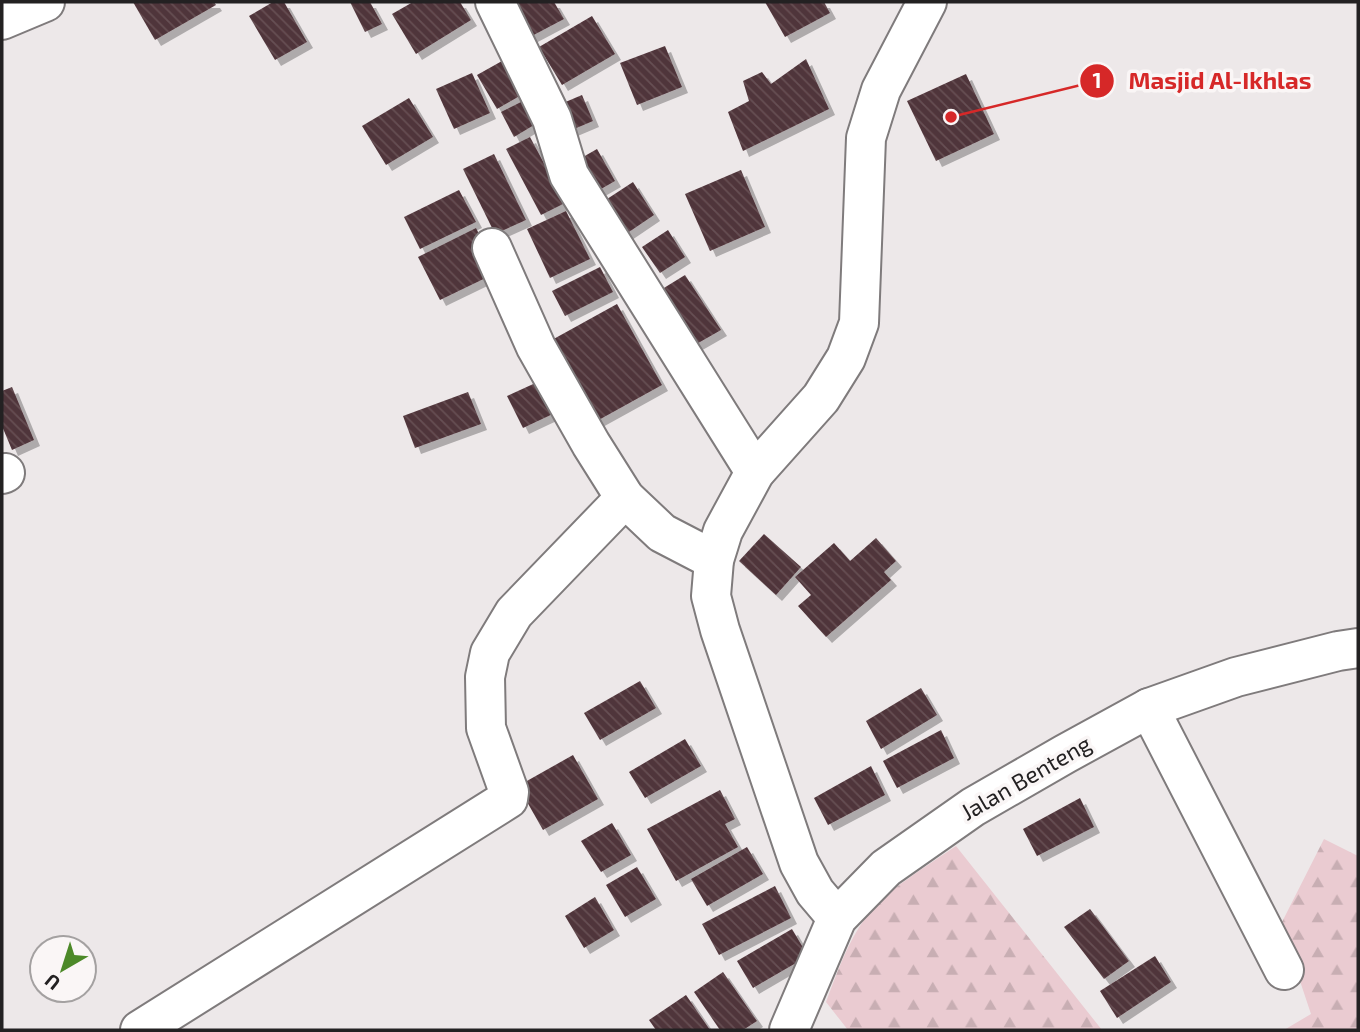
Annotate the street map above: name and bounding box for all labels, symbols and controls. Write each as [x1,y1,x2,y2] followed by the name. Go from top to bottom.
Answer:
[1079,58,1326,103] callout: Masjid Al-Ikhlas
[1129,65,1311,94] text: Masjid Al-Ikhlas
[1092,67,1102,92] text: 1
[955,729,1096,826] street label: Jalan Benteng
[28,934,98,1004] north arrow
[40,970,64,996] text: U

